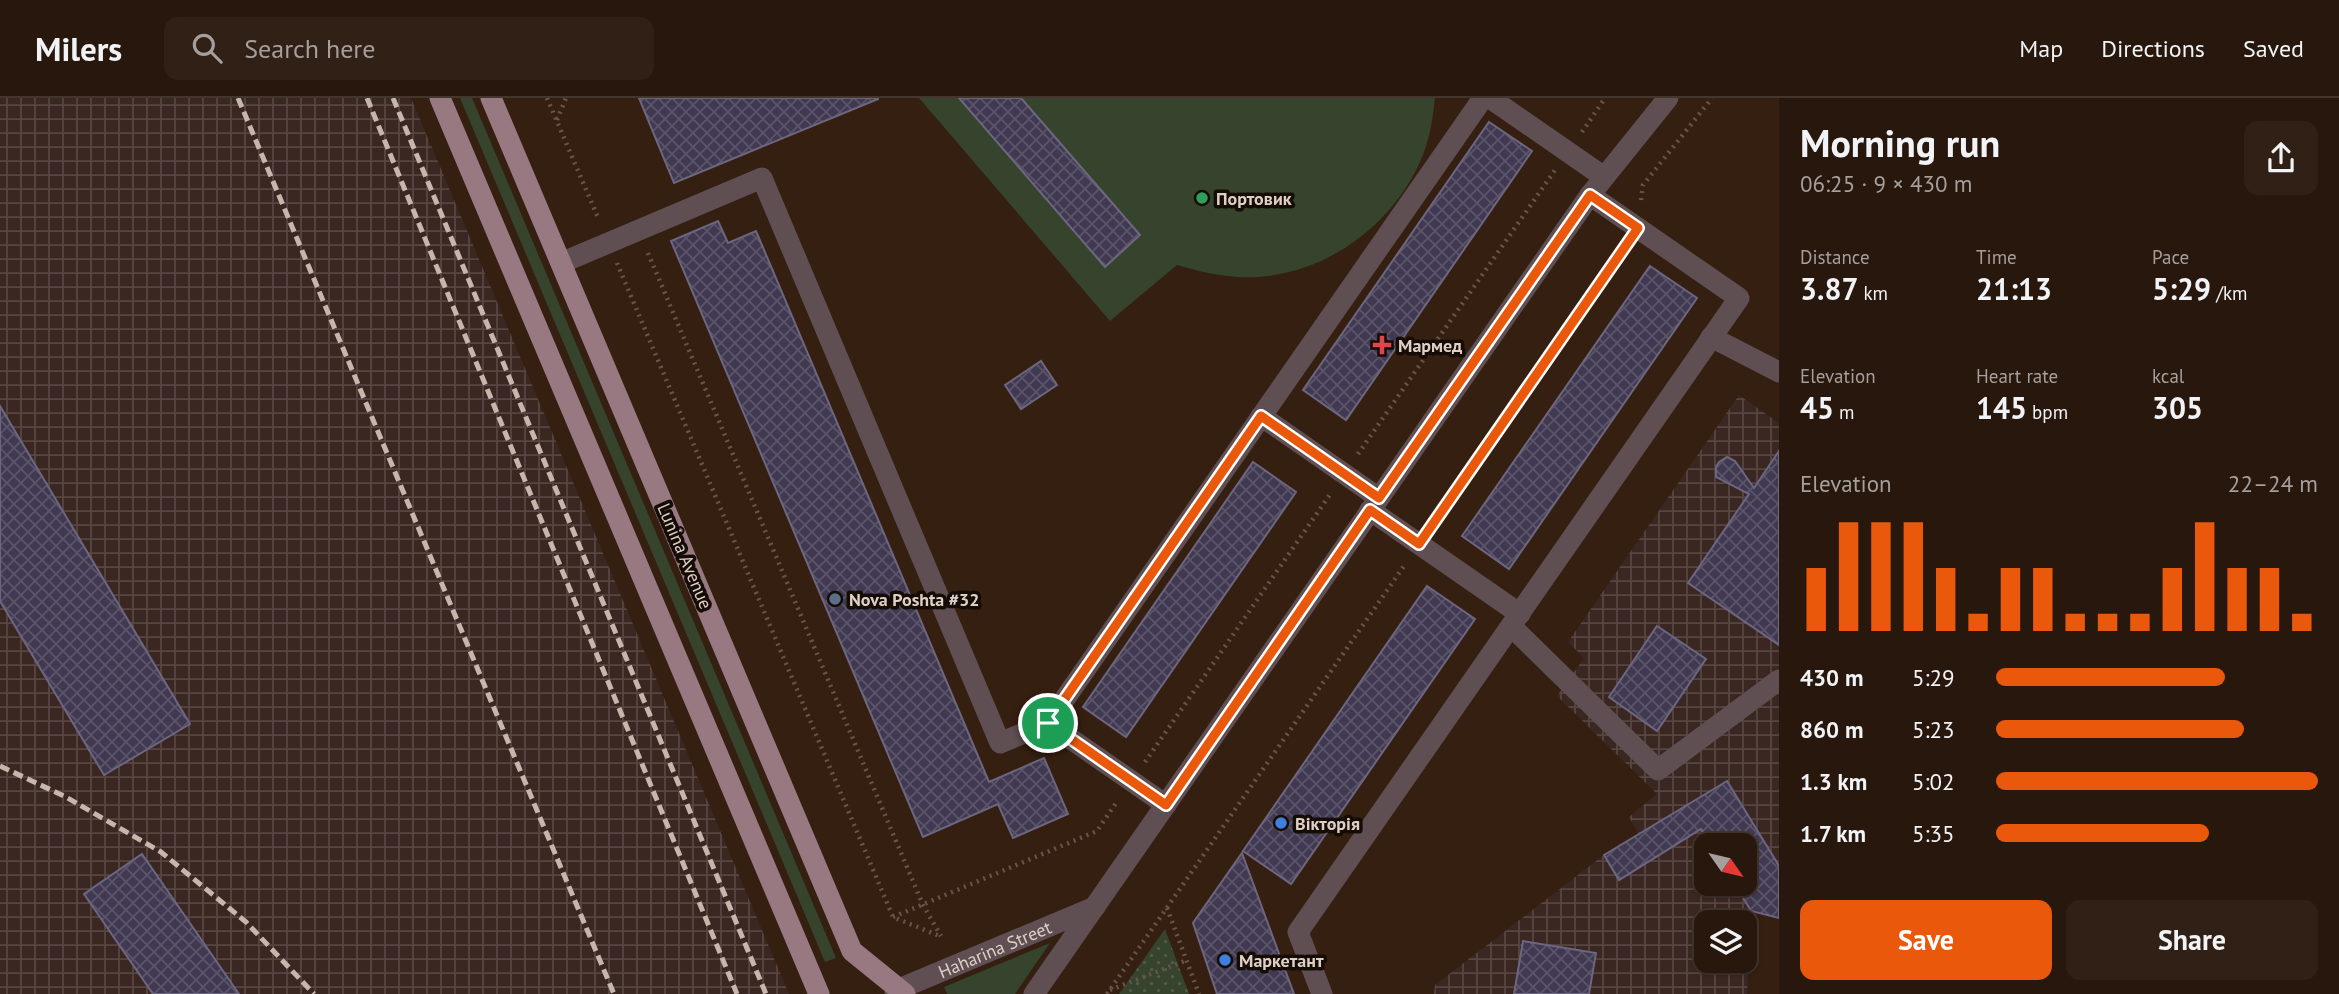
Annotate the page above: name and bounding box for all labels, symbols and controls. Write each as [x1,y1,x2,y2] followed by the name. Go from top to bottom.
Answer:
[164,17,654,80] search box
[35,27,122,70] text: Milers
[188,29,226,67] icon: search
[244,32,375,65] text: Search here
[2019,33,2063,64] text: Map
[2101,33,2205,64] text: Directions
[2243,33,2304,64] text: Saved
[1800,118,2000,167] text: Morning run
[2244,121,2318,195] button: share
[1800,169,1972,198] text: 06:25 · 9 × 430 m
[1216,187,1292,210] place label: Портовик
[1194,190,1210,206] marker: Портовик
[1800,245,1870,269] text: Distance
[1976,245,2017,269] text: Time
[2152,245,2189,269] text: Pace
[1800,269,1858,308] text: 3.87
[1976,269,2052,308] text: 21:13
[2152,269,2211,308] text: 5:29
[1858,281,1888,305] text: km
[2211,281,2247,305] text: /km
[1398,334,1462,357] place label: Мармед
[1372,335,1392,355] marker: Мармед
[1800,364,1876,388] text: Elevation
[1976,364,2058,388] text: Heart rate
[2152,364,2184,388] text: kcal
[1800,388,1834,427] text: 45
[1976,388,2027,427] text: 145
[2152,388,2203,427] text: 305
[1834,400,1855,424] text: m
[2027,400,2068,424] text: bpm
[1800,469,1892,498] text: Elevation
[2228,469,2318,498] text: 22–24 m
[652,500,718,612] street label: Lunina Avenue
[849,588,979,611] place label: Nova Poshta #32
[827,591,843,607] marker: Nova Poshta #32
[1800,663,1863,692] text: 430 m
[1912,663,1955,692] text: 5:29
[1018,693,1078,753] pin
[1029,704,1067,742] icon: arrive
[1800,715,1863,744] text: 860 m
[1912,715,1955,744] text: 5:23
[1800,767,1867,796] text: 1.3 km
[1912,767,1955,796] text: 5:02
[1295,812,1360,835] place label: Вікторія
[1273,815,1289,831] marker: Вікторія
[1800,819,1866,848] text: 1.7 km
[1912,819,1955,848] text: 5:35
[1694,833,1757,896] north arrow
[1694,833,1757,973] map controls
[1800,900,2052,980] button: Save
[2066,900,2318,980] button: Share
[1694,910,1757,973] button: layers
[935,915,1055,983] street label: Haharina Street
[1239,949,1324,972] place label: Маркетант
[1217,952,1233,968] marker: Маркетант

